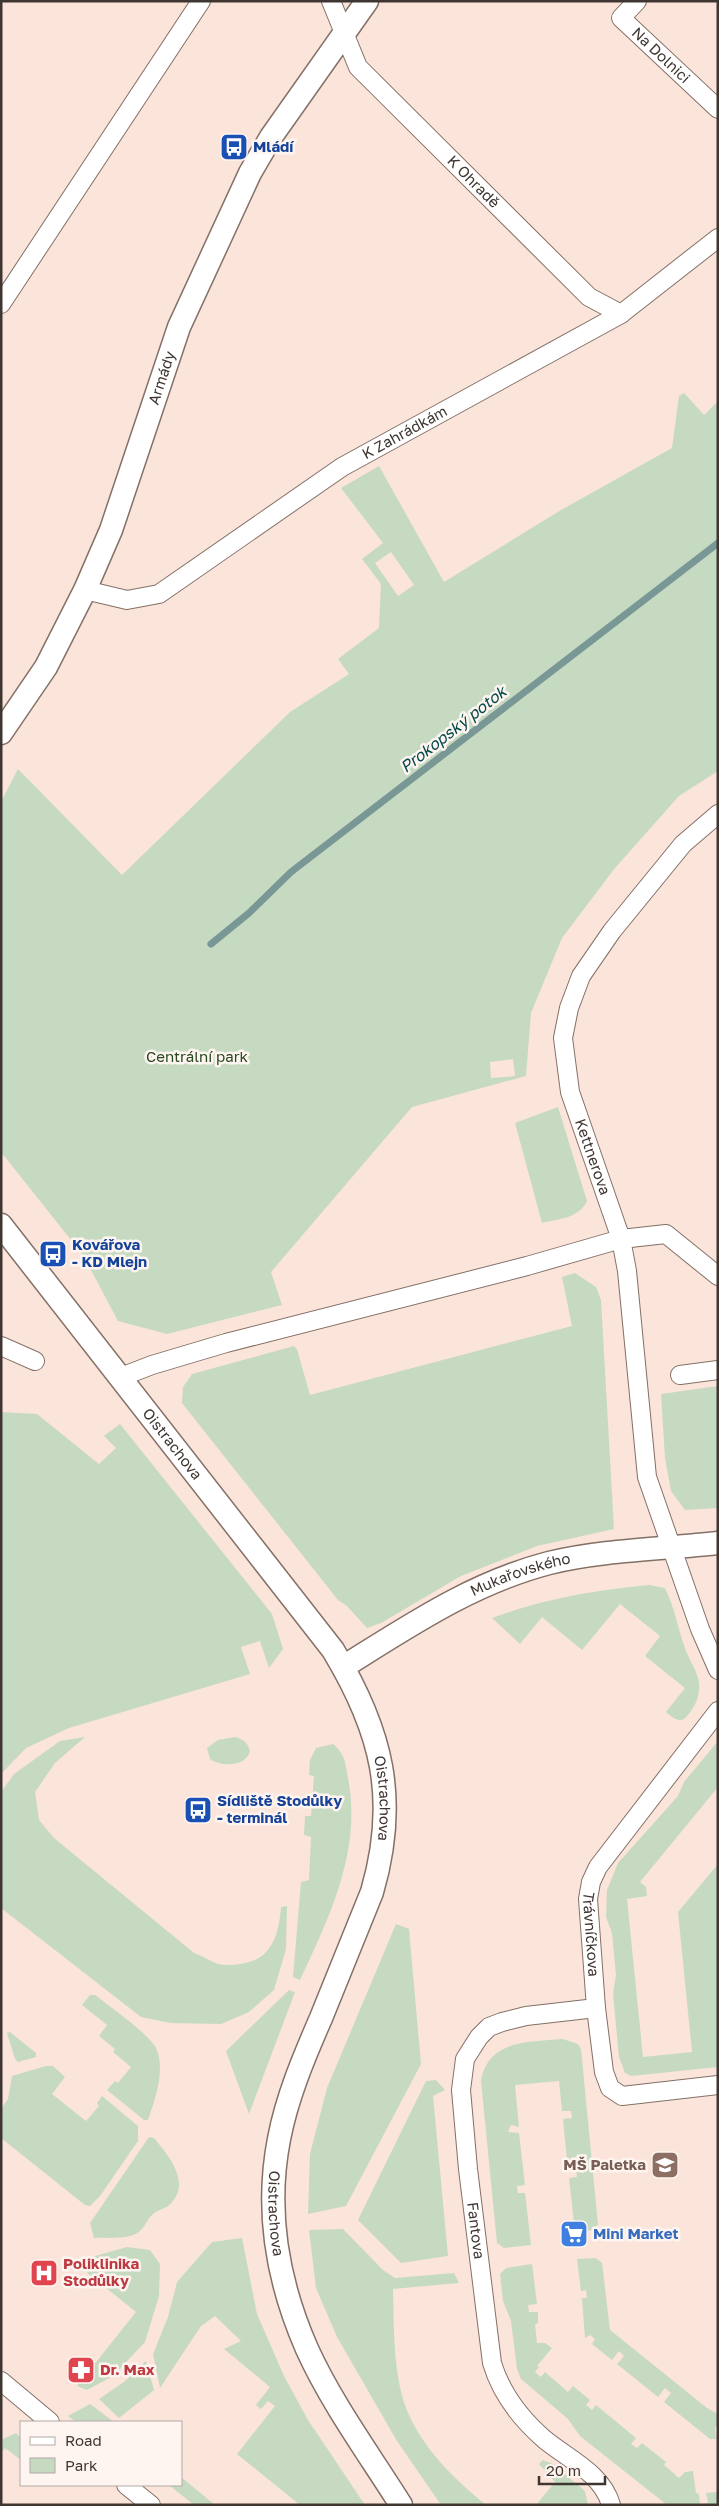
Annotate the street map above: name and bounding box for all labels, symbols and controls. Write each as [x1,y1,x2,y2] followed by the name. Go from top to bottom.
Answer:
[629,23,694,86] street label: Na Dolnici
[219,132,249,162] bus stop icon: Mládí
[253,137,295,155] place label: Mládí
[444,151,504,211] street label: K Ohradě
[144,348,179,407] street label: Armády
[359,401,450,462] street label: K Zahrádkám
[396,680,512,777] water label: Prokopský potok
[146,1047,249,1065] park label: Centrální park
[572,1116,615,1197] street label: Kettnerova
[72,1235,147,1270] place label: Kovářova - KD Mlejn
[38,1239,68,1269] bus stop icon: Kovářova - KD Mlejn
[139,1404,206,1483] street label: Oistrachova
[467,1549,572,1599] street label: Mukařovského
[371,1754,395,1842] street label: Oistrachova
[217,1791,342,1826] place label: Sídliště Stodůlky - terminál
[183,1795,213,1825] bus stop icon: Sídliště Stodůlky - terminál
[580,1891,604,1977] street label: Trávníčkova
[650,2150,680,2180] school or university icon: MŠ Paletka
[563,2155,646,2173] place label: MŠ Paletka
[265,2170,288,2257] street label: Oistrachova
[464,2201,489,2260] street label: Fantova
[559,2219,589,2249] supermarket icon: Mini Market
[593,2224,678,2242] place label: Mini Market
[63,2254,140,2289] place label: Poliklinika Stodůlky
[29,2258,59,2288] hospital icon: Poliklinika Stodůlky
[66,2355,96,2385] pharmacy icon: Dr. Max
[100,2360,155,2378] place label: Dr. Max
[20,2421,182,2486] legend
[65,2431,102,2449] text: Road
[539,2454,605,2486] scale bar
[65,2456,98,2474] text: Park
[546,2461,581,2479] text: 20 m

